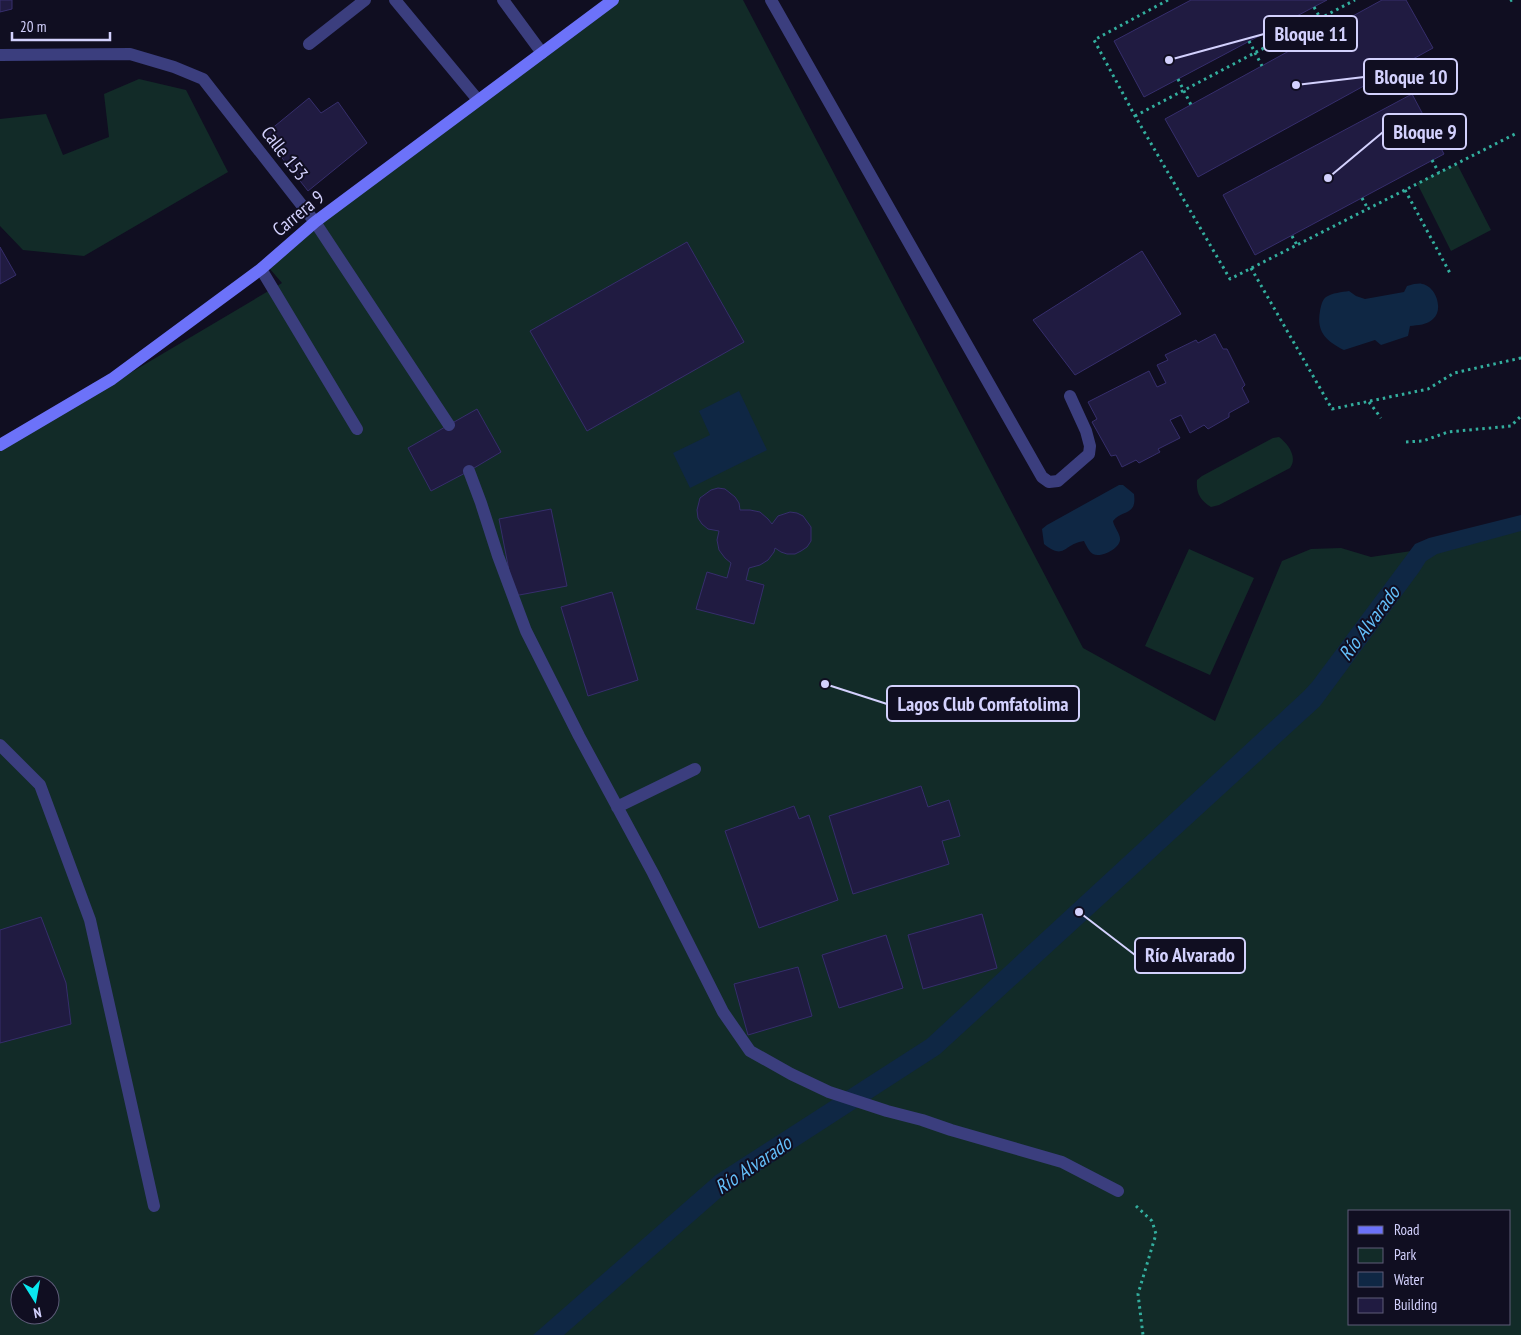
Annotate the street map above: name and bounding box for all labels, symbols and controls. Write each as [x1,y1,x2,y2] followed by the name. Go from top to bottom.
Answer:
[12,10,110,42] scale bar
[1264,16,1357,51] callout: Bloque 11
[20,17,46,36] text: 20 m
[1274,21,1348,47] text: Bloque 11
[1364,59,1457,94] callout: Bloque 10
[1374,64,1448,90] text: Bloque 10
[1383,114,1466,149] callout: Bloque 9
[1393,119,1457,145] text: Bloque 9
[256,121,314,185] street label: Calle 153
[267,185,329,241] street label: Carrera 9
[1332,579,1406,666] water label: Río Alvarado
[887,686,1079,721] callout: Lagos Club Comfatolima
[898,691,1068,717] text: Lagos Club Comfatolima
[1135,938,1245,973] callout: Río Alvarado
[1145,942,1235,968] text: Río Alvarado
[710,1129,797,1200] water label: Río Alvarado
[1348,1210,1511,1325] legend
[1394,1220,1420,1239] text: Road
[1394,1245,1416,1264] text: Park
[1394,1270,1425,1289] text: Water
[10,1275,60,1325] north arrow
[1394,1295,1437,1314] text: Building
[32,1303,43,1322] text: N

